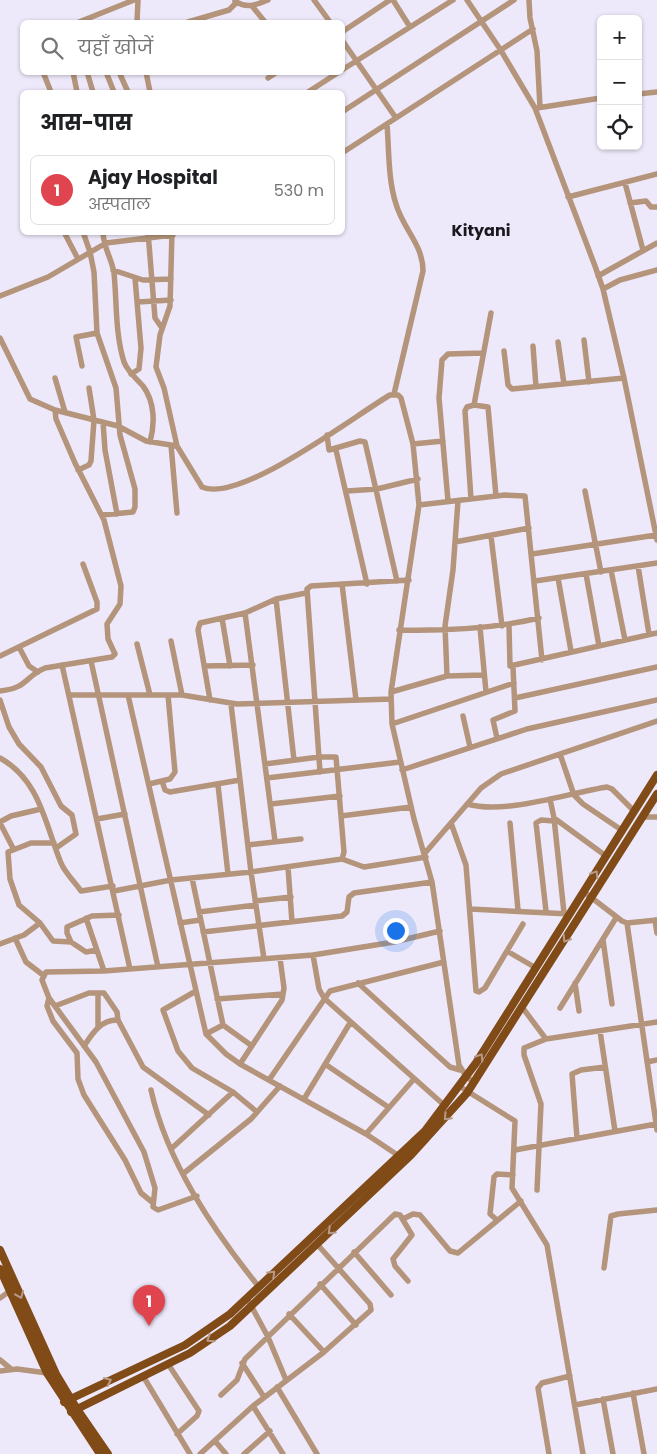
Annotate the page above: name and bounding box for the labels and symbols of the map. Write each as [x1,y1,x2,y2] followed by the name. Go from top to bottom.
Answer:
[452,219,510,242] district label: Kityani
[588,871,598,880] one-way arrow
[383,918,409,944] your location
[562,933,572,942] one-way arrow
[474,1053,484,1062] one-way arrow
[444,1112,453,1121] one-way arrow
[327,1225,336,1234] one-way arrow
[266,1271,275,1280] one-way arrow
[133,1285,165,1326] pin: 1
[14,1290,24,1299] one-way arrow
[206,1333,216,1342] one-way arrow
[103,1377,112,1388] one-way arrow

